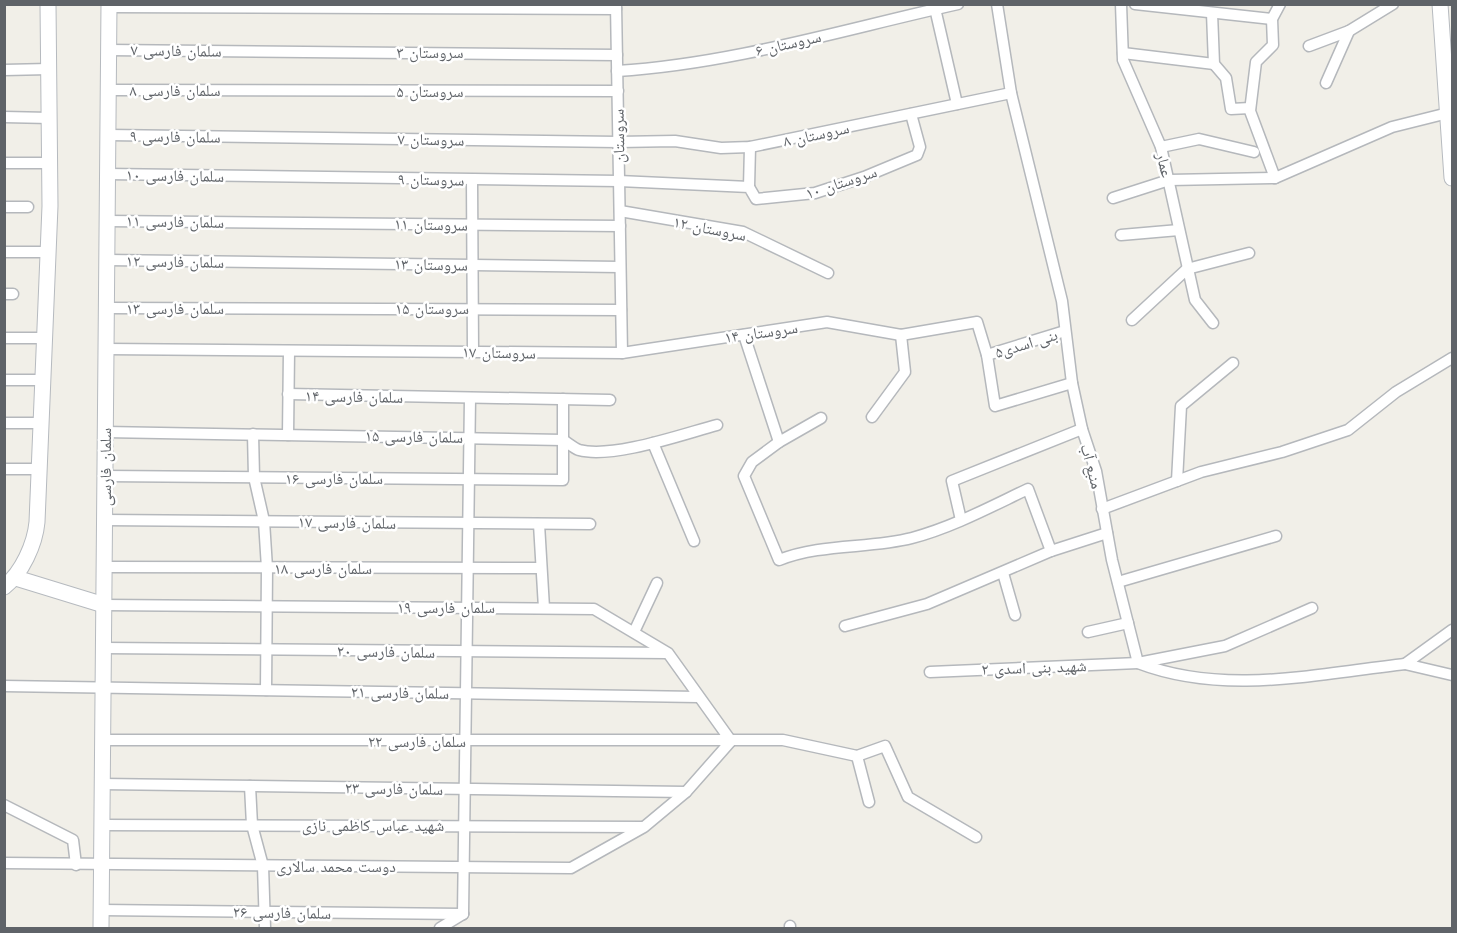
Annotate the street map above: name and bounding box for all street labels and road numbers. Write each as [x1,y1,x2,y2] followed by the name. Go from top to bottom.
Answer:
[753,27,823,61] street label: سروستان ۶
[130,40,222,62] street label: سلمان فارسی ۷
[397,43,463,63] street label: سروستان ۳
[129,81,221,101] street label: سلمان فارسی ۸
[397,82,463,102] street label: سروستان ۵
[609,109,629,163] street label: سروستان
[781,118,851,152] street label: سروستان ۸
[129,126,221,148] street label: سلمان فارسی ۹
[397,129,465,151] street label: سروستان ۷
[1152,150,1177,179] street label: عمار
[803,162,880,204] street label: سروستان ۱۰
[126,165,224,187] street label: سلمان فارسی ۱۰
[397,169,465,191] street label: سروستان ۹
[126,211,224,233] street label: سلمان فارسی ۱۱
[672,212,748,246] street label: سروستان ۱۲
[394,214,468,236] street label: سروستان ۱۱
[126,251,224,273] street label: سلمان فارسی ۱۲
[394,254,468,276] street label: سروستان ۱۳
[126,299,224,319] street label: سلمان فارسی ۱۳
[395,299,469,319] street label: سروستان ۱۵
[723,318,799,348] street label: سروستان ۱۴
[993,325,1060,363] street label: بنی اسدی۵
[462,342,536,364] street label: سروستان ۱۷
[305,386,403,408] street label: سلمان فارسی ۱۴
[365,426,463,448] street label: سلمان فارسی ۱۵
[96,428,116,506] street label: سلمان فارسی
[1075,442,1107,491] street label: منبع آب
[285,469,383,489] street label: سلمان فارسی ۱۶
[298,512,396,534] street label: سلمان فارسی ۱۷
[274,559,372,579] street label: سلمان فارسی ۱۸
[397,598,495,618] street label: سلمان فارسی ۱۹
[337,641,435,663] street label: سلمان فارسی ۲۰
[981,656,1087,680] street label: شهید بنی اسدی ۲
[351,682,449,704] street label: سلمان فارسی ۲۱
[368,732,466,752] street label: سلمان فارسی ۲۲
[345,778,443,800] street label: سلمان فارسی ۲۳
[302,816,444,836] street label: شهید عباس کاظمی نازی
[276,857,396,877] street label: دوست محمد سالاری
[233,902,331,924] street label: سلمان فارسی ۲۶

